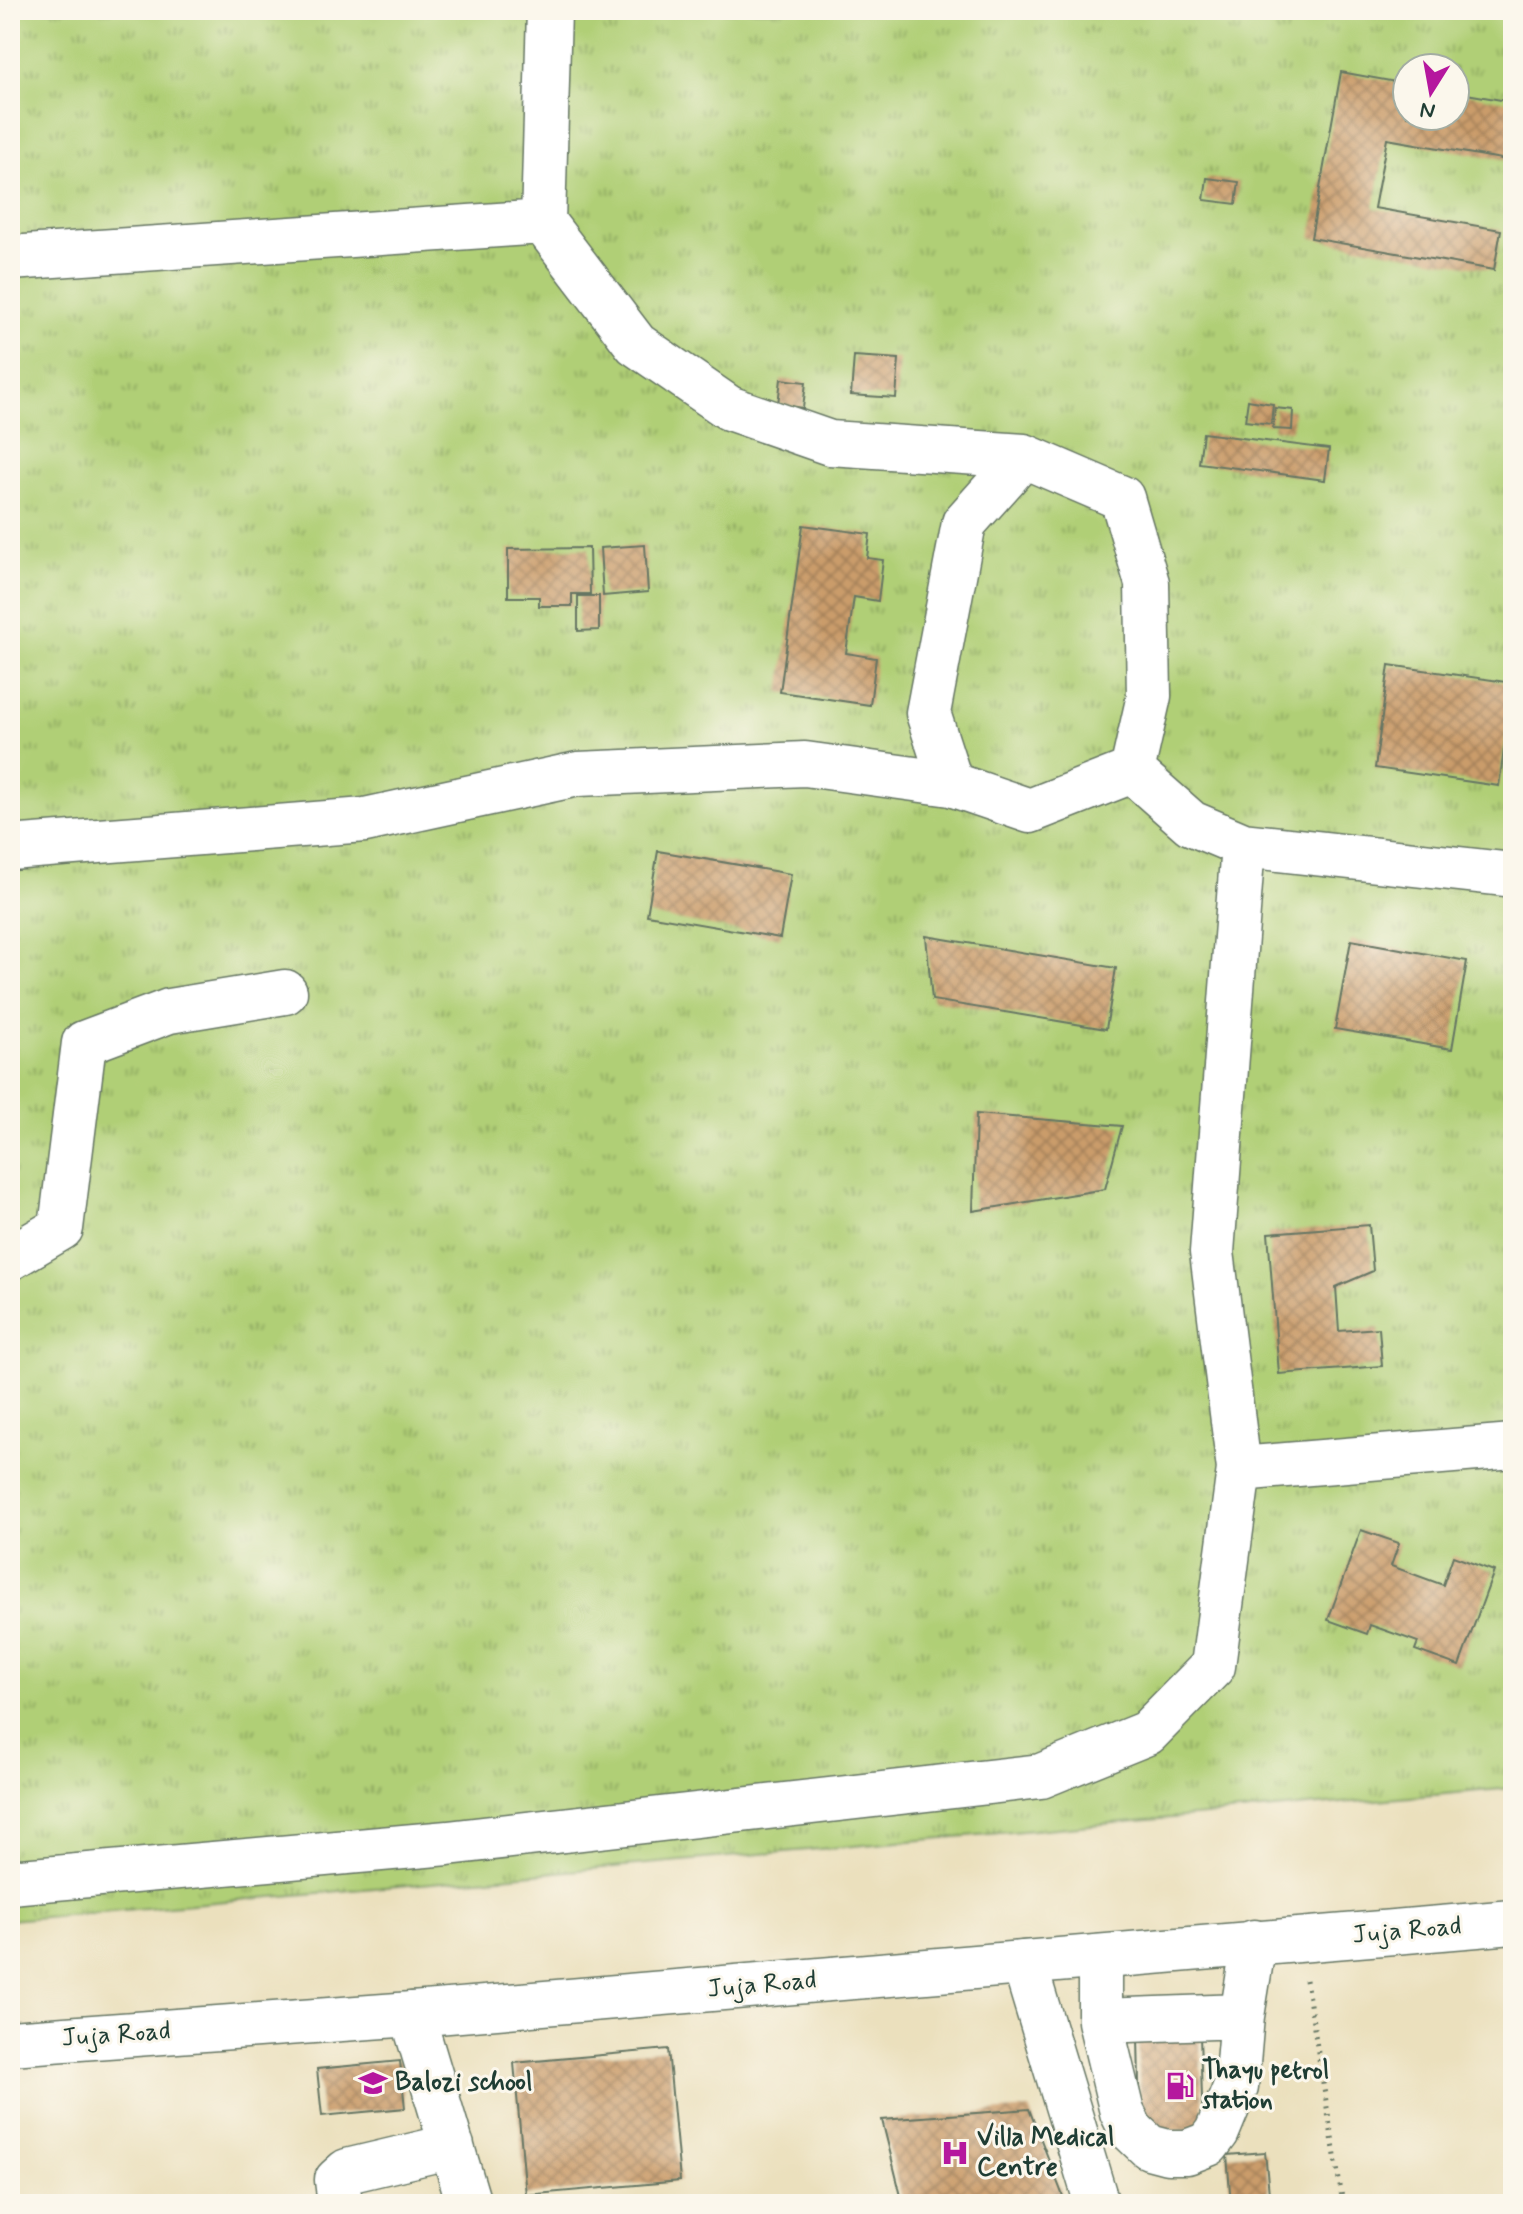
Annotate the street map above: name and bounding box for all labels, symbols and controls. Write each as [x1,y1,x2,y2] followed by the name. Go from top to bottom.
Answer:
[1391,52,1471,132] north arrow
[1418,95,1437,125] text: N
[1351,1909,1463,1953] street label: Juja Road
[706,1963,818,2007] street label: Juja Road
[60,2014,172,2056] street label: Juja Road
[1202,2054,1329,2118] place label: Thayu petrol station
[395,2066,532,2100] place label: Balozi school
[358,2068,388,2098] school or university icon: Balozi school
[1165,2071,1195,2101] fuel station icon: Thayu petrol station
[977,2121,1114,2185] place label: Villa Medical Centre
[940,2138,970,2168] hospital icon: Villa Medical Centre

